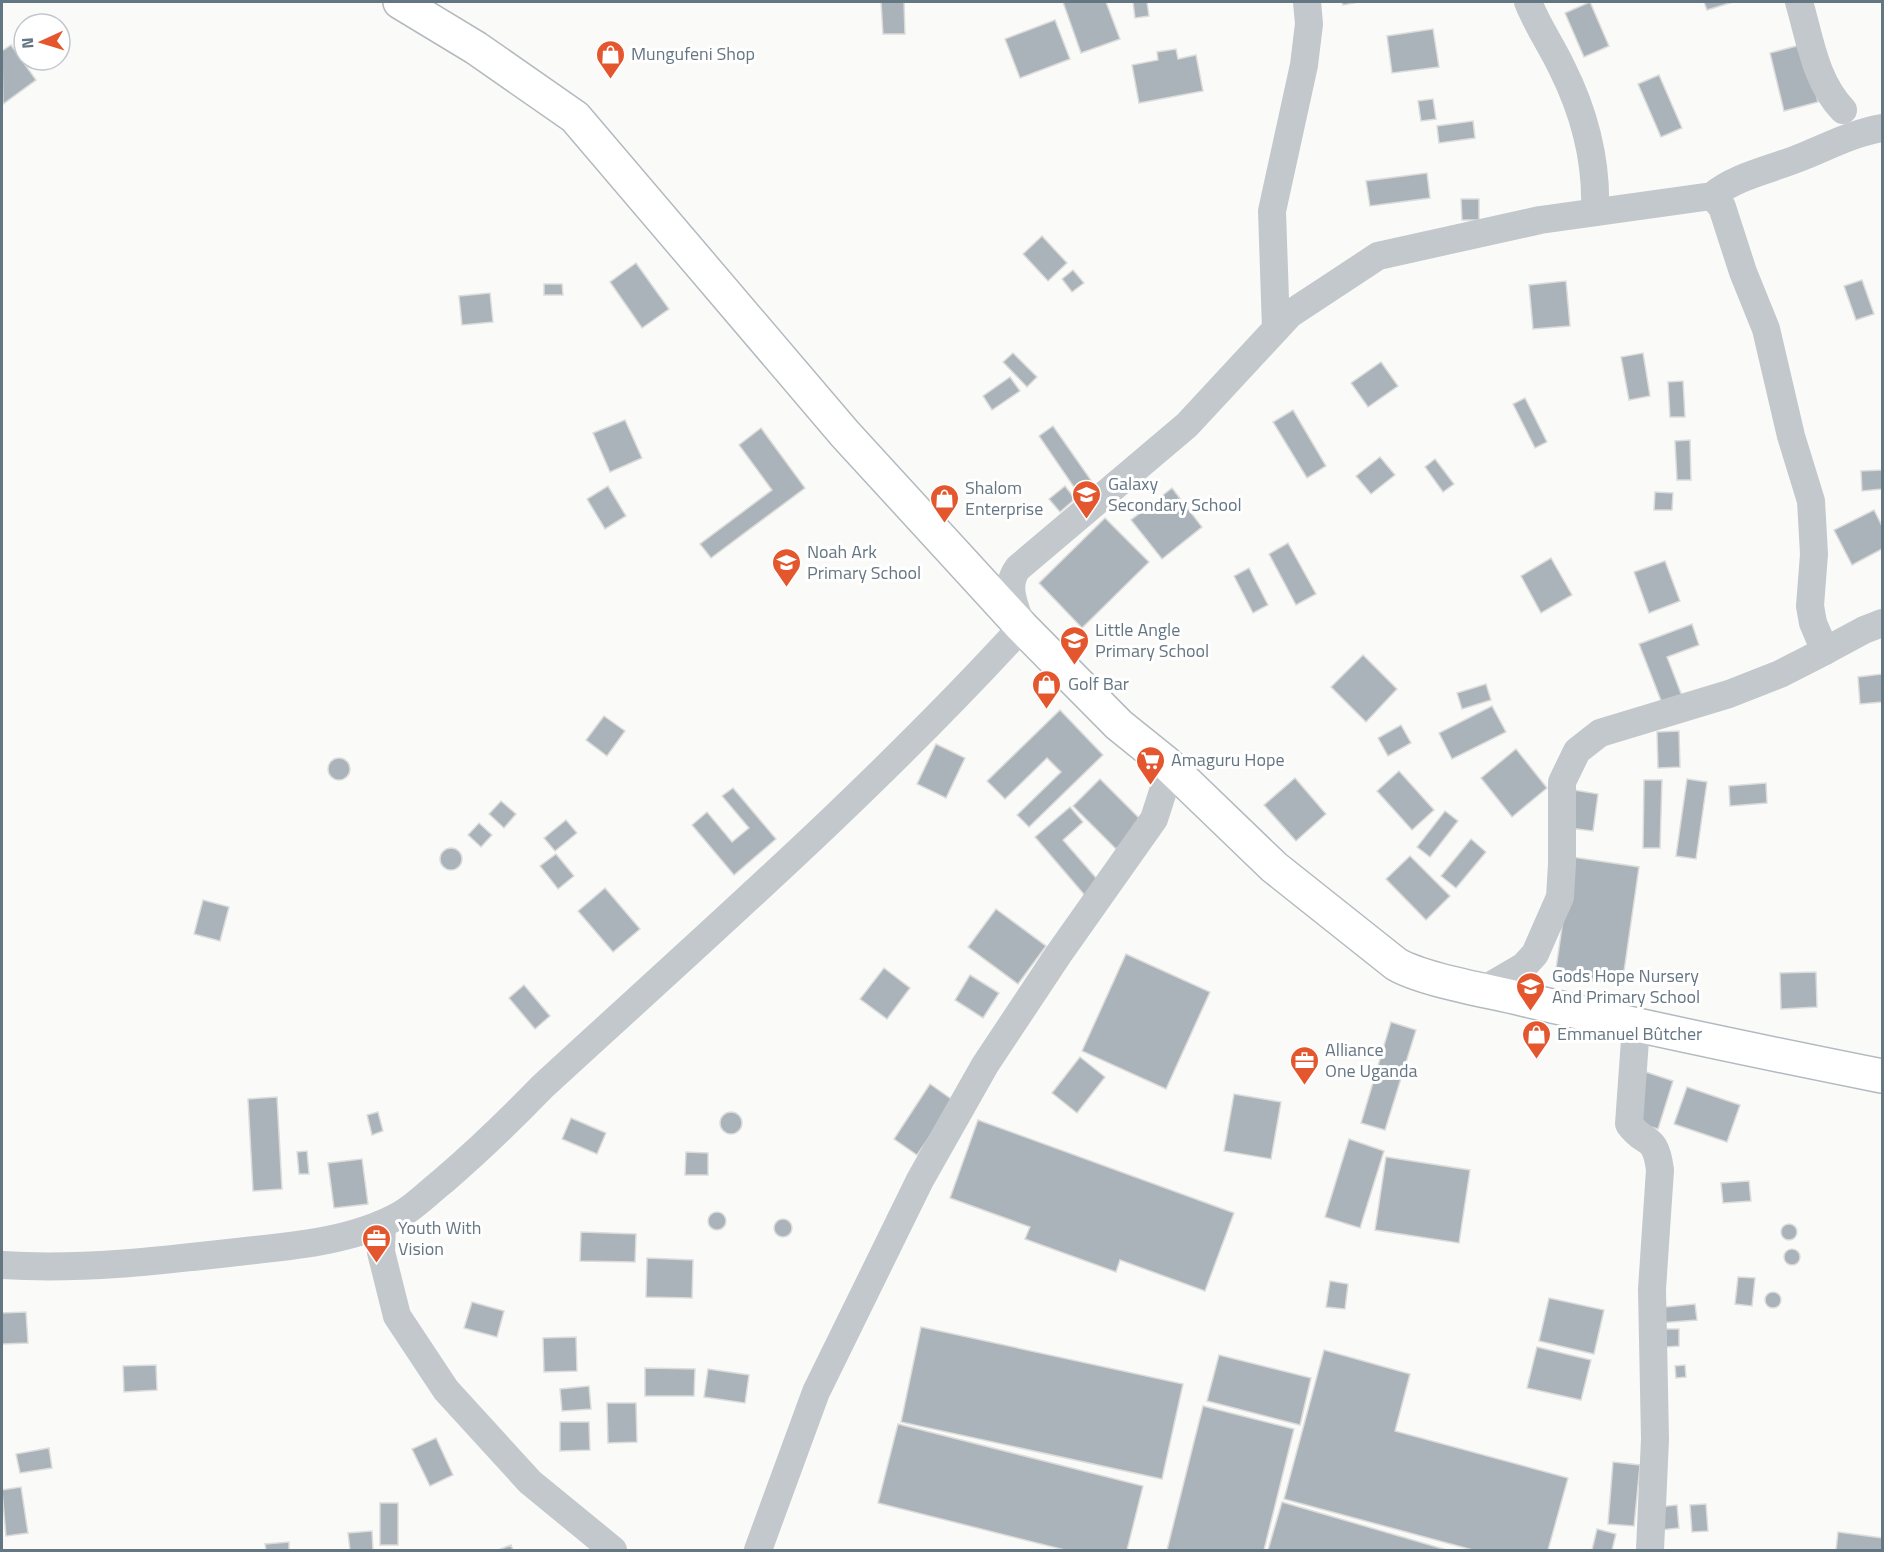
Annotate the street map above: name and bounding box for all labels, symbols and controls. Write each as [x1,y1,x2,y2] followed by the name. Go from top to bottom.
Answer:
[12,12,72,72] north arrow
[15,37,39,49] text: N
[594,38,626,80] shop icon: Mungufeni Shop
[631,40,755,67] place label: Mungufeni Shop
[1108,470,1242,518] place label: Galaxy Secondary School
[965,474,1043,522] place label: Shalom Enterprise
[1071,478,1103,520] school or university icon: Galaxy Secondary School
[928,482,960,524] shop icon: Shalom Enterprise
[807,538,921,586] place label: Noah Ark Primary School
[770,546,802,588] school or university icon: Noah Ark Primary School
[1095,616,1209,664] place label: Little Angle Primary School
[1058,624,1090,666] school or university icon: Little Angle Primary School
[1031,668,1063,710] shop icon: Golf Bar
[1068,670,1129,697] place label: Golf Bar
[1134,744,1166,786] supermarket icon: Amaguru Hope
[1171,746,1285,773] place label: Amaguru Hope
[1552,962,1700,1010] place label: Gods Hope Nursery And Primary School
[1515,970,1547,1012] school or university icon: Gods Hope Nursery And Primary School
[1520,1018,1552,1060] shop icon: Emmanuel Bûtcher
[1557,1020,1702,1047] place label: Emmanuel Bûtcher
[1325,1036,1417,1084] place label: Alliance One Uganda
[1288,1044,1320,1086] office icon: Alliance One Uganda
[398,1214,481,1262] place label: Youth With Vision
[361,1222,393,1264] office icon: Youth With Vision

